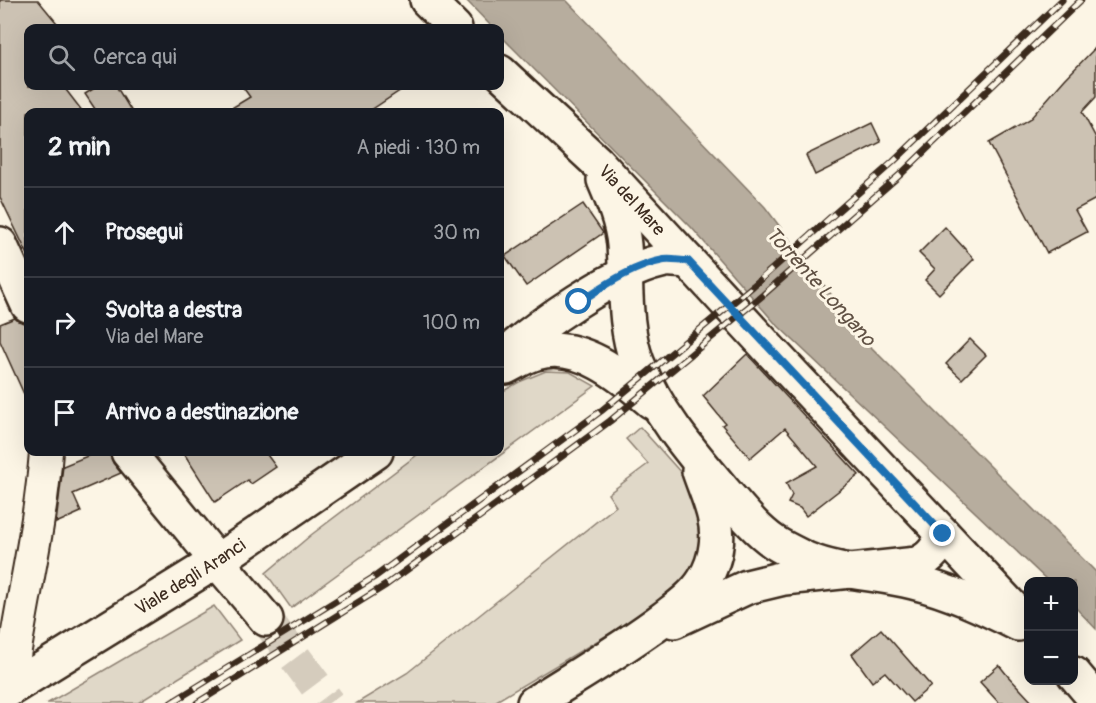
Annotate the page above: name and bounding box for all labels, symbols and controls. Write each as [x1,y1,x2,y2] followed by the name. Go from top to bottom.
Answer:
[24,24,504,90] search box
[45,41,78,74] icon: search
[93,43,177,71] text: Cerca qui
[48,131,110,163] text: 2 min
[357,135,480,160] text: A piedi · 130 m
[593,160,670,241] street label: Via del Mare
[48,216,81,249] icon: ahead
[105,218,183,246] text: Prosegui
[433,220,480,245] text: 30 m
[760,221,882,352] water label: Torrente Longano
[565,288,591,314] route start
[105,296,242,324] text: Svolta a destra
[48,306,81,339] icon: right
[423,310,480,335] text: 100 m
[105,324,203,349] text: Via del Mare
[48,396,81,429] icon: arrive
[105,398,298,426] text: Arrivo a destinazione
[929,520,955,546] route end
[131,534,250,621] street label: Viale degli Aranci
[1024,577,1078,685] map controls
[1024,577,1078,631] button: +
[1024,631,1078,685] button: −

